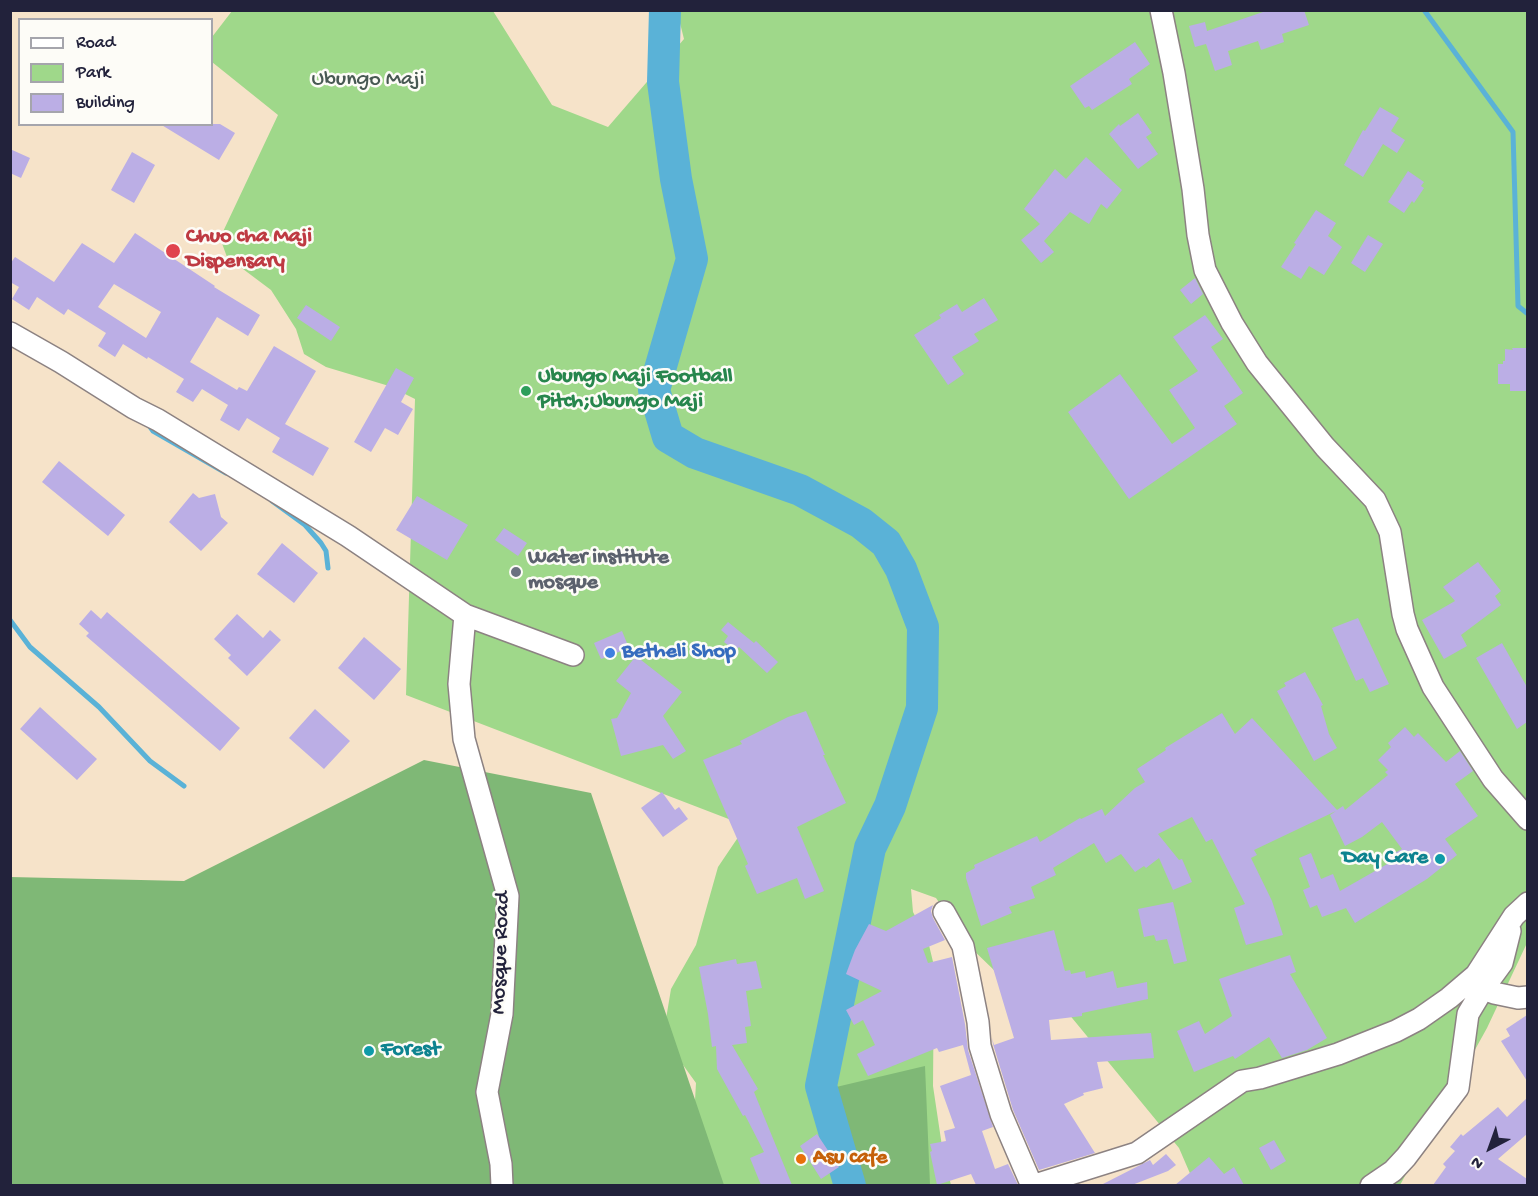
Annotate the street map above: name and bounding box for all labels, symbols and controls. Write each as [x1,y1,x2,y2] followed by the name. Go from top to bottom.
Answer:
[18,18,213,126] legend
[76,33,115,54] text: Road
[76,63,110,84] text: Park
[312,68,424,94] park label: Ubungo Maji
[76,93,135,114] text: Building
[186,225,312,276] place label: Chuo cha Maji Dispensary
[164,242,182,260] marker: Chuo cha Maji Dispensary
[538,365,733,416] place label: Ubungo Maji Football Pitch;Ubungo Maji
[519,384,533,398] marker: Ubungo Maji Football Pitch;Ubungo Maji
[528,546,669,598] place label: Water institute mosque
[509,565,523,579] marker: Water institute mosque
[622,640,736,666] place label: Betheli Shop
[603,646,617,660] marker: Betheli Shop
[1342,846,1428,872] place label: Day Care
[1433,852,1447,866] marker: Day Care
[487,891,517,1015] street label: Mosque Road
[381,1038,440,1064] place label: Forest
[362,1044,376,1058] marker: Forest
[1460,1118,1520,1178] north arrow
[813,1146,887,1172] place label: Asu cafe
[1468,1151,1488,1173] text: N
[794,1152,808,1166] marker: Asu cafe

